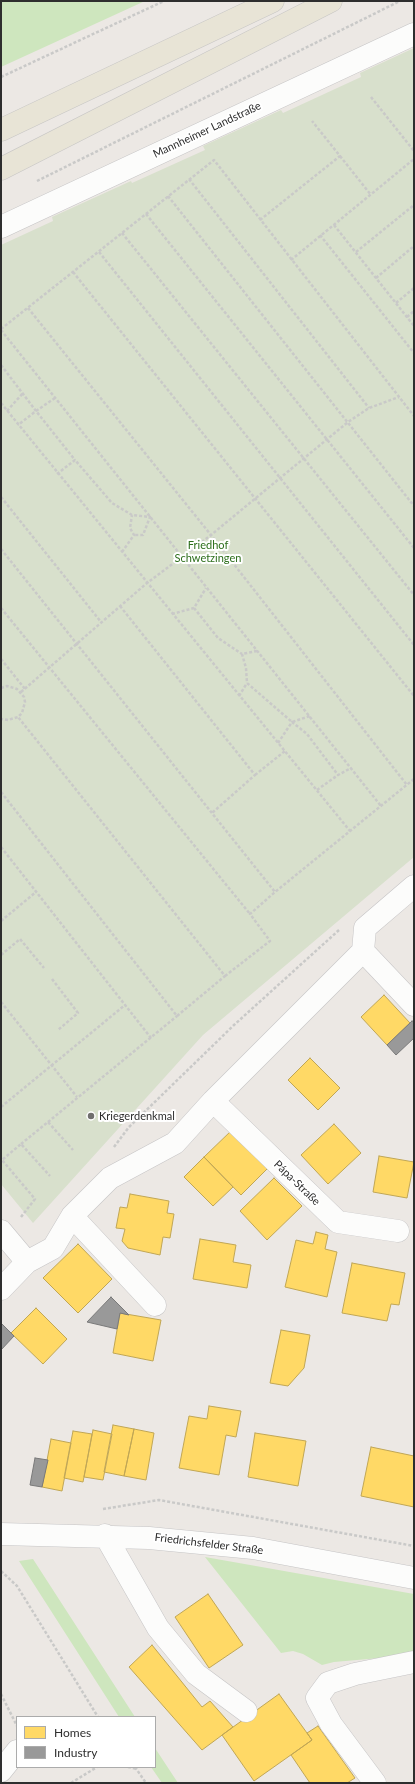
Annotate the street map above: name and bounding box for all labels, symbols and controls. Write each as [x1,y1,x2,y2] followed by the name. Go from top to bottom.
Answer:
[151,99,263,161] street label: Mannheimer Landstraße
[175,538,241,564] park label: Friedhof Schwetzingen
[99,1109,175,1123] place label: Kriegerdenkmal
[86,1111,96,1121] marker: Kriegerdenkmal
[271,1158,323,1208] street label: Pápa-Straße
[154,1531,264,1557] street label: Friedrichsfelder Straße
[16,1716,156,1768] legend
[54,1725,91,1740] text: Homes
[54,1745,97,1760] text: Industry

